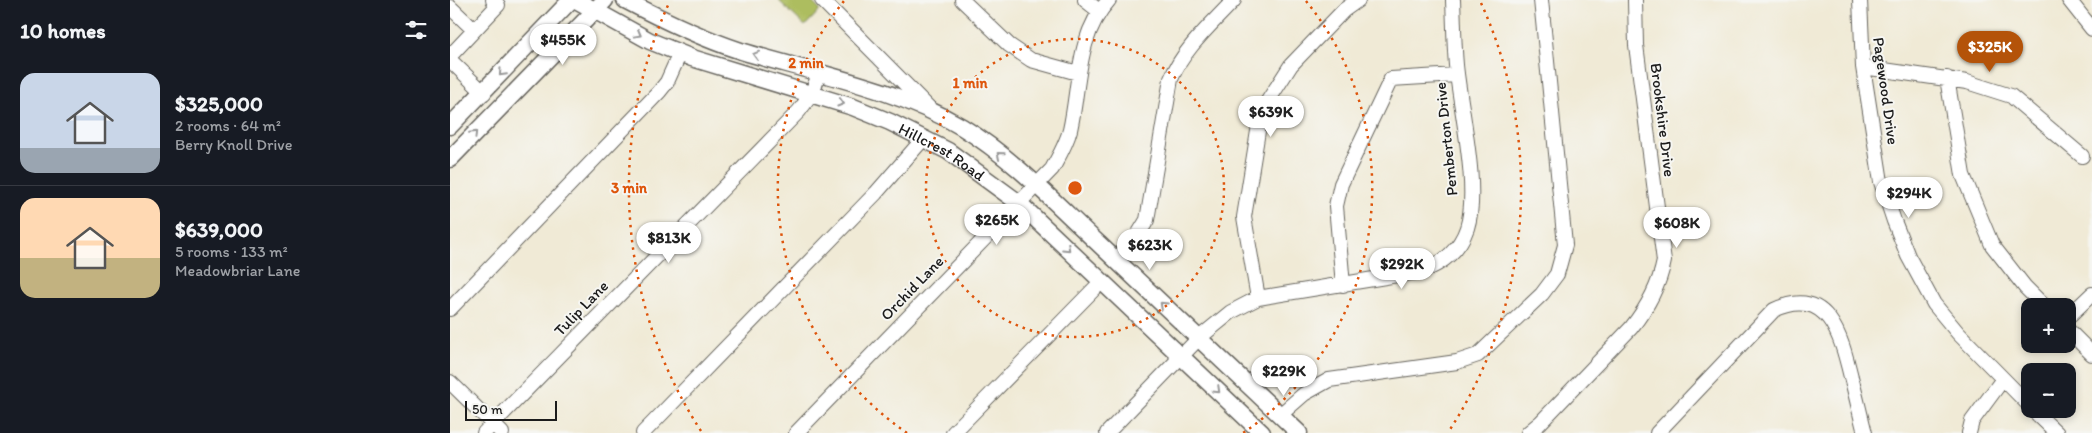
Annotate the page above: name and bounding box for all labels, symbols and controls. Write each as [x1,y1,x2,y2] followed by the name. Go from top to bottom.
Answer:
[402,16,430,44] icon: filters
[20,18,106,43] text: 10 homes
[528,23,598,66] pin: $455K
[633,27,642,37] one-way arrow
[541,30,585,49] text: $455K
[1955,30,2025,73] pin: $325K
[1869,36,1903,146] street label: Pagewood Drive
[1968,37,2012,56] text: $325K
[752,50,760,60] one-way arrow
[788,54,825,72] text: 2 min
[1647,62,1679,178] street label: Brookshire Drive
[499,68,508,77] one-way arrow
[953,74,988,92] text: 1 min
[1431,81,1461,197] street label: Pemberton Drive
[175,91,263,116] text: $325,000
[60,93,120,153] icon: home
[1236,96,1306,138] pin: $639K
[836,98,845,108] one-way arrow
[1249,102,1293,121] text: $639K
[175,116,281,135] text: 2 rooms · 64 m²
[896,118,989,185] street label: Hillcrest Road
[468,131,477,140] one-way arrow
[175,135,293,154] text: Berry Knoll Drive
[997,153,1006,161] one-way arrow
[1874,176,1944,219] pin: $294K
[611,179,648,197] text: 3 min
[1066,179,1084,197] centre of rings
[1887,183,1931,202] text: $294K
[962,204,1032,246] pin: $265K
[1642,206,1712,249] pin: $608K
[975,210,1019,229] text: $265K
[1654,213,1700,232] text: $608K
[175,217,263,242] text: $639,000
[60,218,120,278] icon: home
[634,222,704,264] pin: $813K
[647,228,691,247] text: $813K
[1115,228,1185,271] pin: $623K
[1128,235,1172,254] text: $623K
[175,242,288,261] text: 5 rooms · 133 m²
[1061,242,1070,251] one-way arrow
[1367,248,1437,290] pin: $292K
[877,252,948,324] street label: Orchid Lane
[1380,254,1424,273] text: $292K
[175,261,300,280] text: Meadowbriar Lane
[550,276,612,340] street label: Tulip Lane
[2021,298,2076,418] map controls
[2021,298,2076,353] button: +
[1160,302,1169,311] one-way arrow
[1249,354,1319,397] pin: $229K
[1262,361,1306,380] text: $229K
[2021,363,2076,418] button: −
[1211,384,1220,393] one-way arrow
[465,398,558,421] scale bar
[472,401,503,418] text: 50 m

